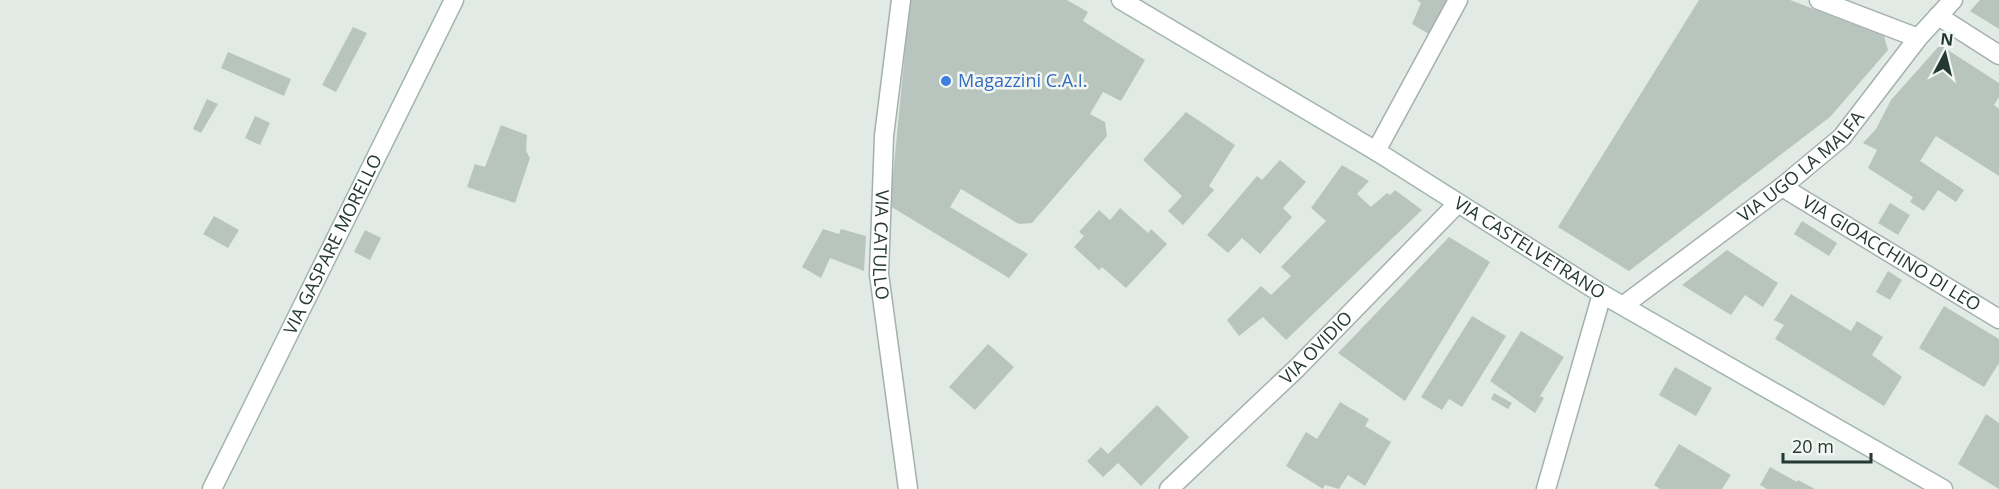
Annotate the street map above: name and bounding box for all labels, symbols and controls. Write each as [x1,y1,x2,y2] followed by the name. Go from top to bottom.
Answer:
[1915,24,1975,84] north arrow
[1939,27,1955,51] text: N
[958,68,1088,92] place label: Magazzini C.A.I.
[939,74,953,88] marker: Magazzini C.A.I.
[1732,105,1869,227] street label: VIA UGO LA MALFA
[277,150,387,338] street label: VIA GASPARE MORELLO
[868,189,895,301] street label: VIA CATULLO
[1798,189,1986,316] street label: VIA GIOACCHINO DI LEO
[1450,190,1610,304] street label: VIA CASTELVETRANO
[1274,305,1357,389] street label: VIA OVIDIO
[1783,426,1872,464] scale bar
[1792,434,1834,458] text: 20 m

